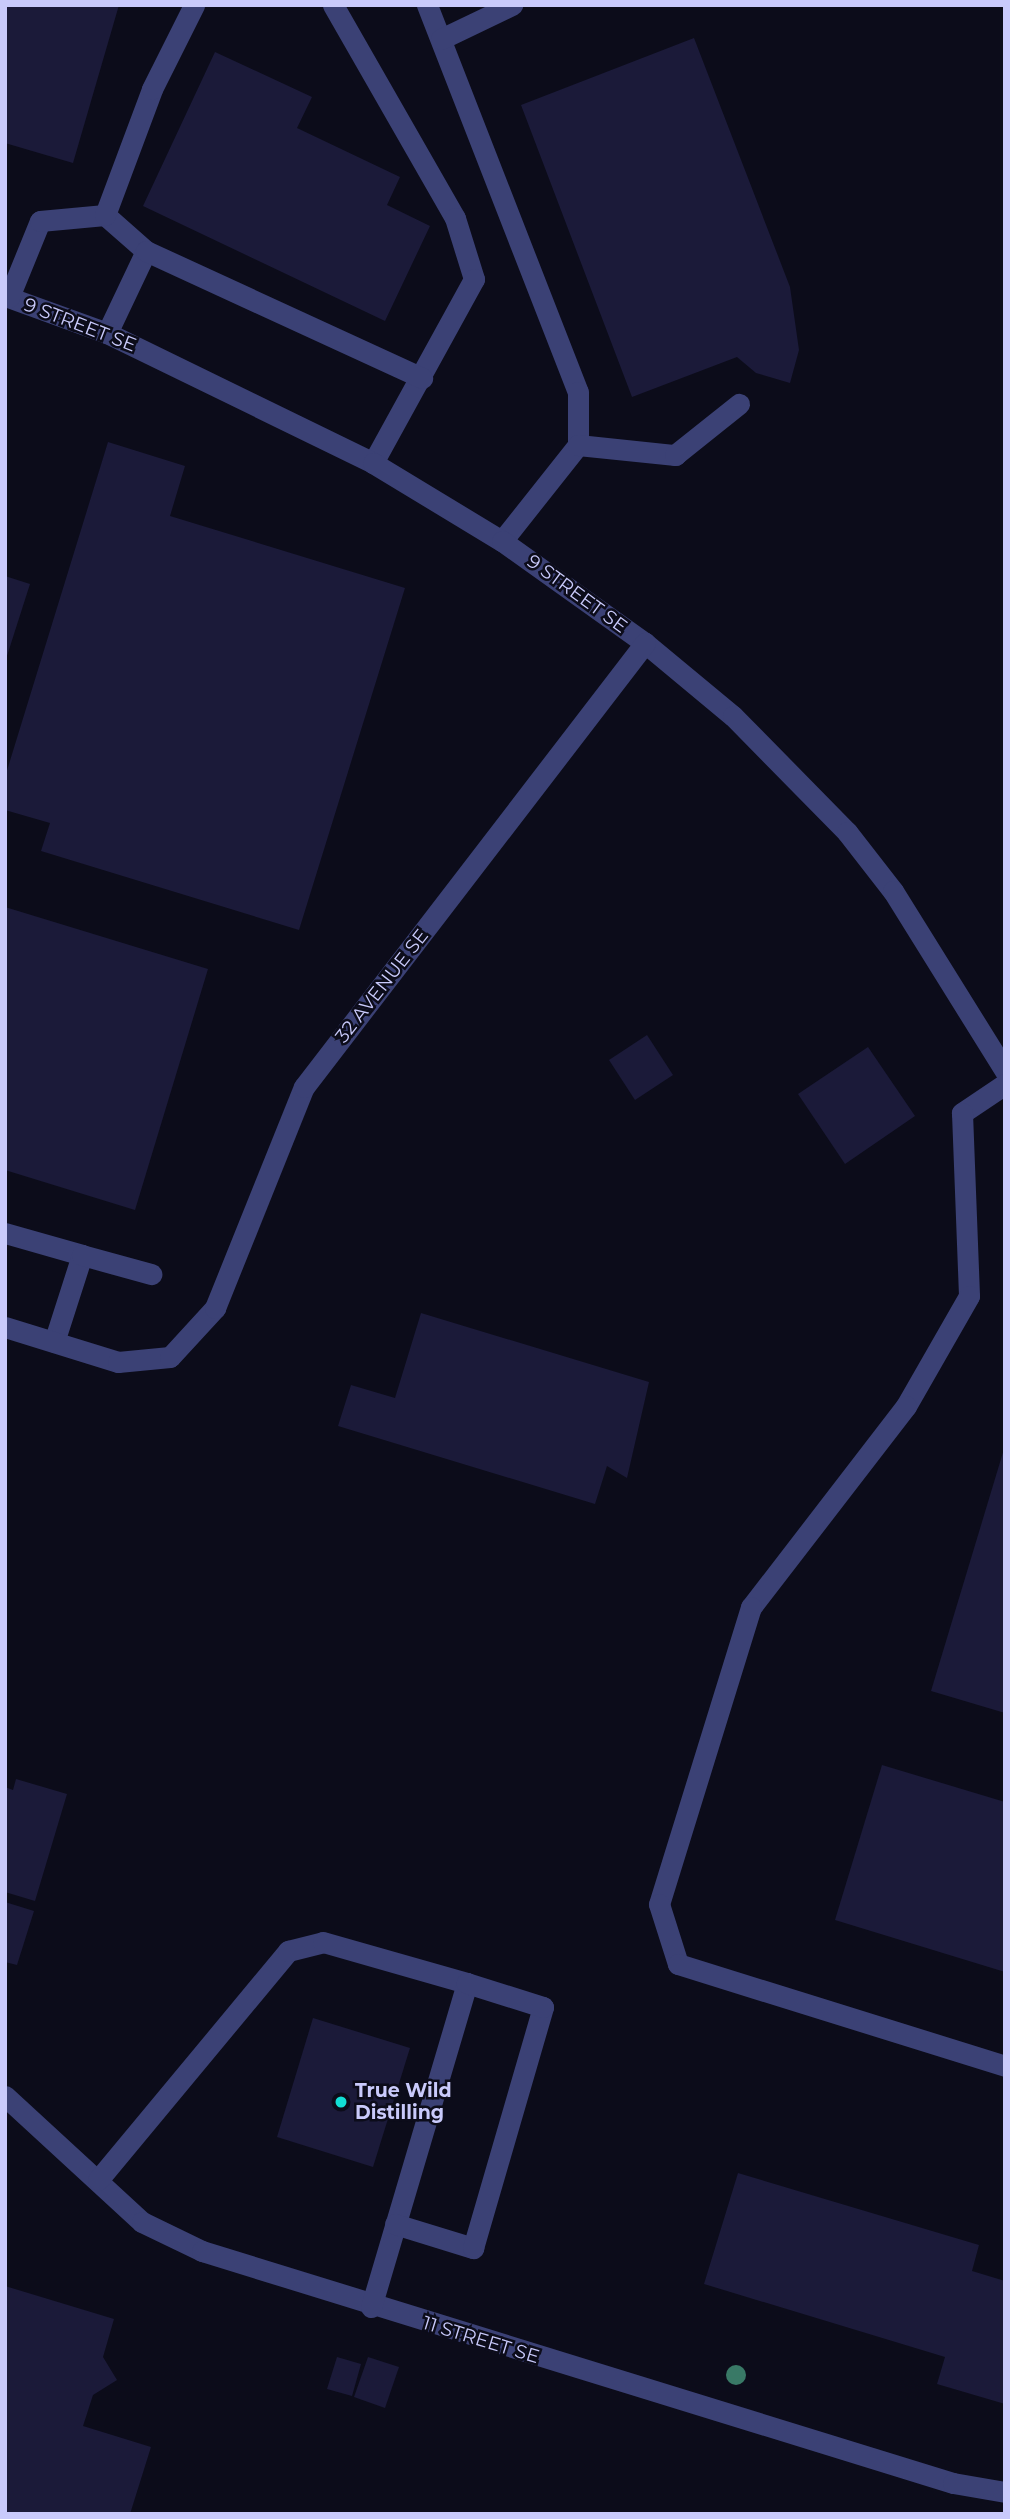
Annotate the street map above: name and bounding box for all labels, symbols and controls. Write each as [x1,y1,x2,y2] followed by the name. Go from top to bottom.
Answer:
[21,293,139,357] street label: 9 STREET SE
[522,550,632,638] street label: 9 STREET SE
[331,925,433,1047] street label: 32 AVENUE SE
[355,2080,452,2124] place label: True Wild Distilling
[333,2094,349,2110] marker: True Wild Distilling
[420,2311,542,2369] street label: 11 STREET SE

